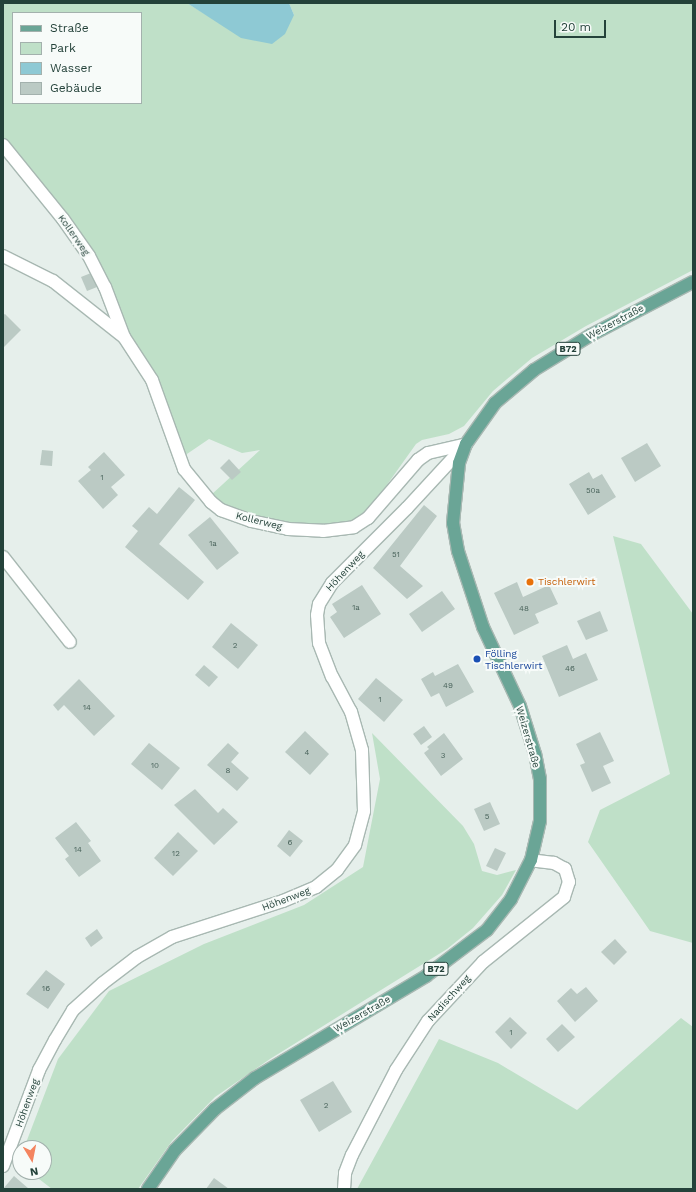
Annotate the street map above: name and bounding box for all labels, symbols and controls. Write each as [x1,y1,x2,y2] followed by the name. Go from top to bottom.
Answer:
[12,12,142,104] legend
[556,12,608,38] scale bar
[561,20,591,34] text: 20 m
[50,21,89,35] text: Straße
[50,41,76,55] text: Park
[50,61,92,75] text: Wasser
[50,81,102,95] text: Gebäude
[55,212,93,258] street label: Kollerweg
[584,302,646,342] street label: Weizerstraße
[555,342,581,356] road number: B72
[100,473,104,483] house number: 1
[586,486,600,496] house number: 50a
[235,509,283,533] street label: Kollerweg
[209,539,217,549] house number: 1a
[323,548,367,594] street label: Höhenweg
[392,550,400,560] house number: 51
[538,576,595,588] place label: Tischlerwirt
[525,577,535,587] marker: Tischlerwirt
[352,603,360,613] house number: 1a
[519,604,529,614] house number: 48
[233,641,237,651] house number: 2
[485,647,542,670] place label: Fölling Tischlerwirt
[472,654,482,664] marker: Fölling Tischlerwirt
[565,664,575,674] house number: 46
[443,681,453,691] house number: 49
[378,695,382,705] house number: 1
[83,703,91,713] house number: 14
[513,705,543,769] street label: Weizerstraße
[305,748,309,758] house number: 4
[441,751,445,761] house number: 3
[151,761,159,771] house number: 10
[226,766,230,776] house number: 8
[485,812,489,822] house number: 5
[288,838,292,848] house number: 6
[74,845,82,855] house number: 14
[172,849,180,859] house number: 12
[260,884,312,914] street label: Höhenweg
[423,962,449,976] road number: B72
[425,972,473,1024] street label: Nadischweg
[42,984,50,994] house number: 16
[331,993,393,1035] street label: Weizerstraße
[509,1028,513,1038] house number: 1
[13,1077,41,1129] street label: Höhenweg
[324,1101,328,1111] house number: 2
[12,1140,52,1180] north arrow
[29,1164,39,1178] text: N

